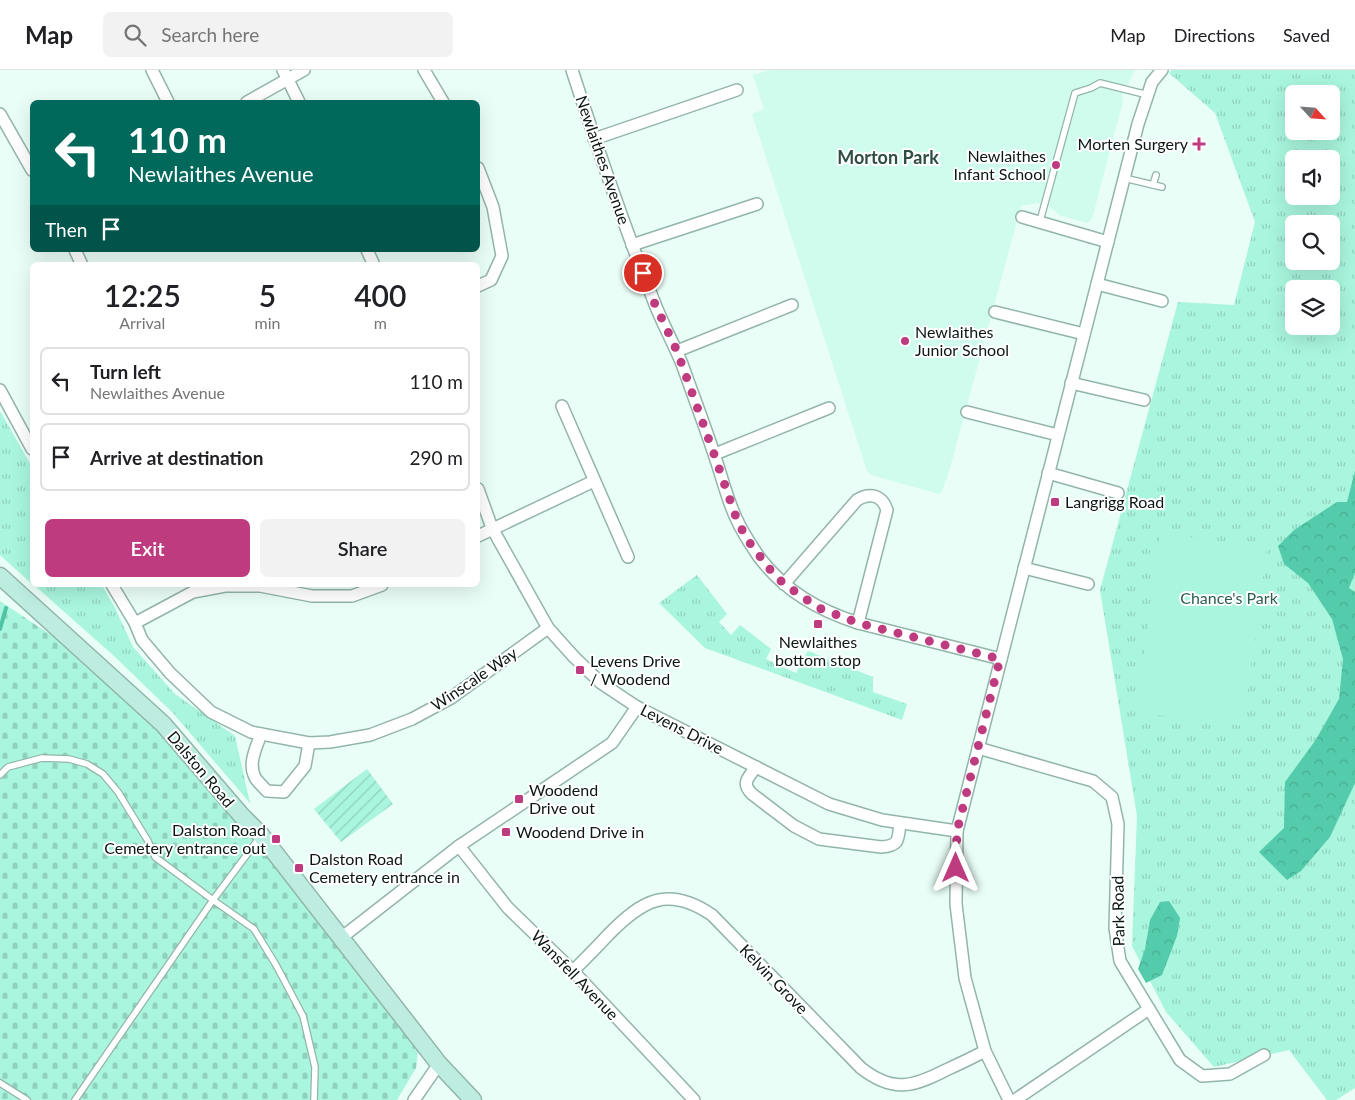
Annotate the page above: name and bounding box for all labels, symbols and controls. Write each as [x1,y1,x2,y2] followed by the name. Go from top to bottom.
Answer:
[103,12,453,57] search box
[25,20,73,49] text: Map
[121,21,149,49] icon: search
[161,23,259,46] text: Search here
[1110,24,1146,46] text: Map
[1174,24,1255,46] text: Directions
[1283,24,1330,46] text: Saved
[1285,85,1340,140] north arrow
[1285,85,1340,335] map controls
[573,93,634,227] street label: Newlaithes Avenue
[128,118,227,160] text: 110 m
[45,120,110,185] icon: left
[1078,134,1189,153] place label: Morten Surgery
[1192,137,1206,151] marker: Morten Surgery
[837,146,939,168] district label: Morton Park
[954,146,1046,183] place label: Newlaithes Infant School
[1285,150,1340,205] button: sound
[1050,159,1062,171] marker: Newlaithes Infant School
[128,160,314,187] text: Newlaithes Avenue
[97,215,125,243] icon: arrive
[1285,215,1340,270] button: search
[45,218,87,241] text: Then
[622,252,664,294] pin
[629,259,657,287] icon: arrive
[104,277,181,313] text: 12:25
[259,277,276,313] text: 5
[354,277,406,313] text: 400
[1285,280,1340,335] button: layers
[119,313,165,332] text: Arrival
[255,313,280,332] text: min
[374,313,387,332] text: m
[915,322,1009,359] place label: Newlaithes Junior School
[899,335,911,347] marker: Newlaithes Junior School
[90,360,161,383] text: Turn left
[47,367,75,395] icon: left
[409,370,463,393] text: 110 m
[90,383,225,402] text: Newlaithes Avenue
[47,443,75,471] icon: arrive
[90,446,263,469] text: Arrive at destination
[409,446,463,469] text: 290 m
[1065,492,1164,511] place label: Langrigg Road
[1049,496,1061,508] marker: Langrigg Road
[45,519,250,577] button: Exit
[260,519,465,577] button: Share
[1180,588,1279,607] park label: Chance's Park
[812,618,824,630] marker: Newlaithes bottom stop
[775,632,861,669] place label: Newlaithes bottom stop
[427,642,521,714] street label: Winscale Way
[590,651,680,688] place label: Levens Drive / Woodend
[574,664,586,676] marker: Levens Drive / Woodend
[638,700,727,758] street label: Levens Drive
[164,727,239,811] street label: Dalston Road
[529,780,598,817] place label: Woodend Drive out
[513,793,525,805] marker: Woodend Drive out
[104,820,266,857] place label: Dalston Road Cemetery entrance out
[516,822,644,841] place label: Woodend Drive in
[500,826,512,838] marker: Woodend Drive in
[270,833,282,845] marker: Dalston Road Cemetery entrance out
[929,841,981,893] position arrow
[309,849,460,886] place label: Dalston Road Cemetery entrance in
[293,862,305,874] marker: Dalston Road Cemetery entrance in
[1107,875,1128,947] street label: Park Road
[528,926,623,1023] street label: Wansfell Avenue
[736,940,812,1018] street label: Kelvin Grove

